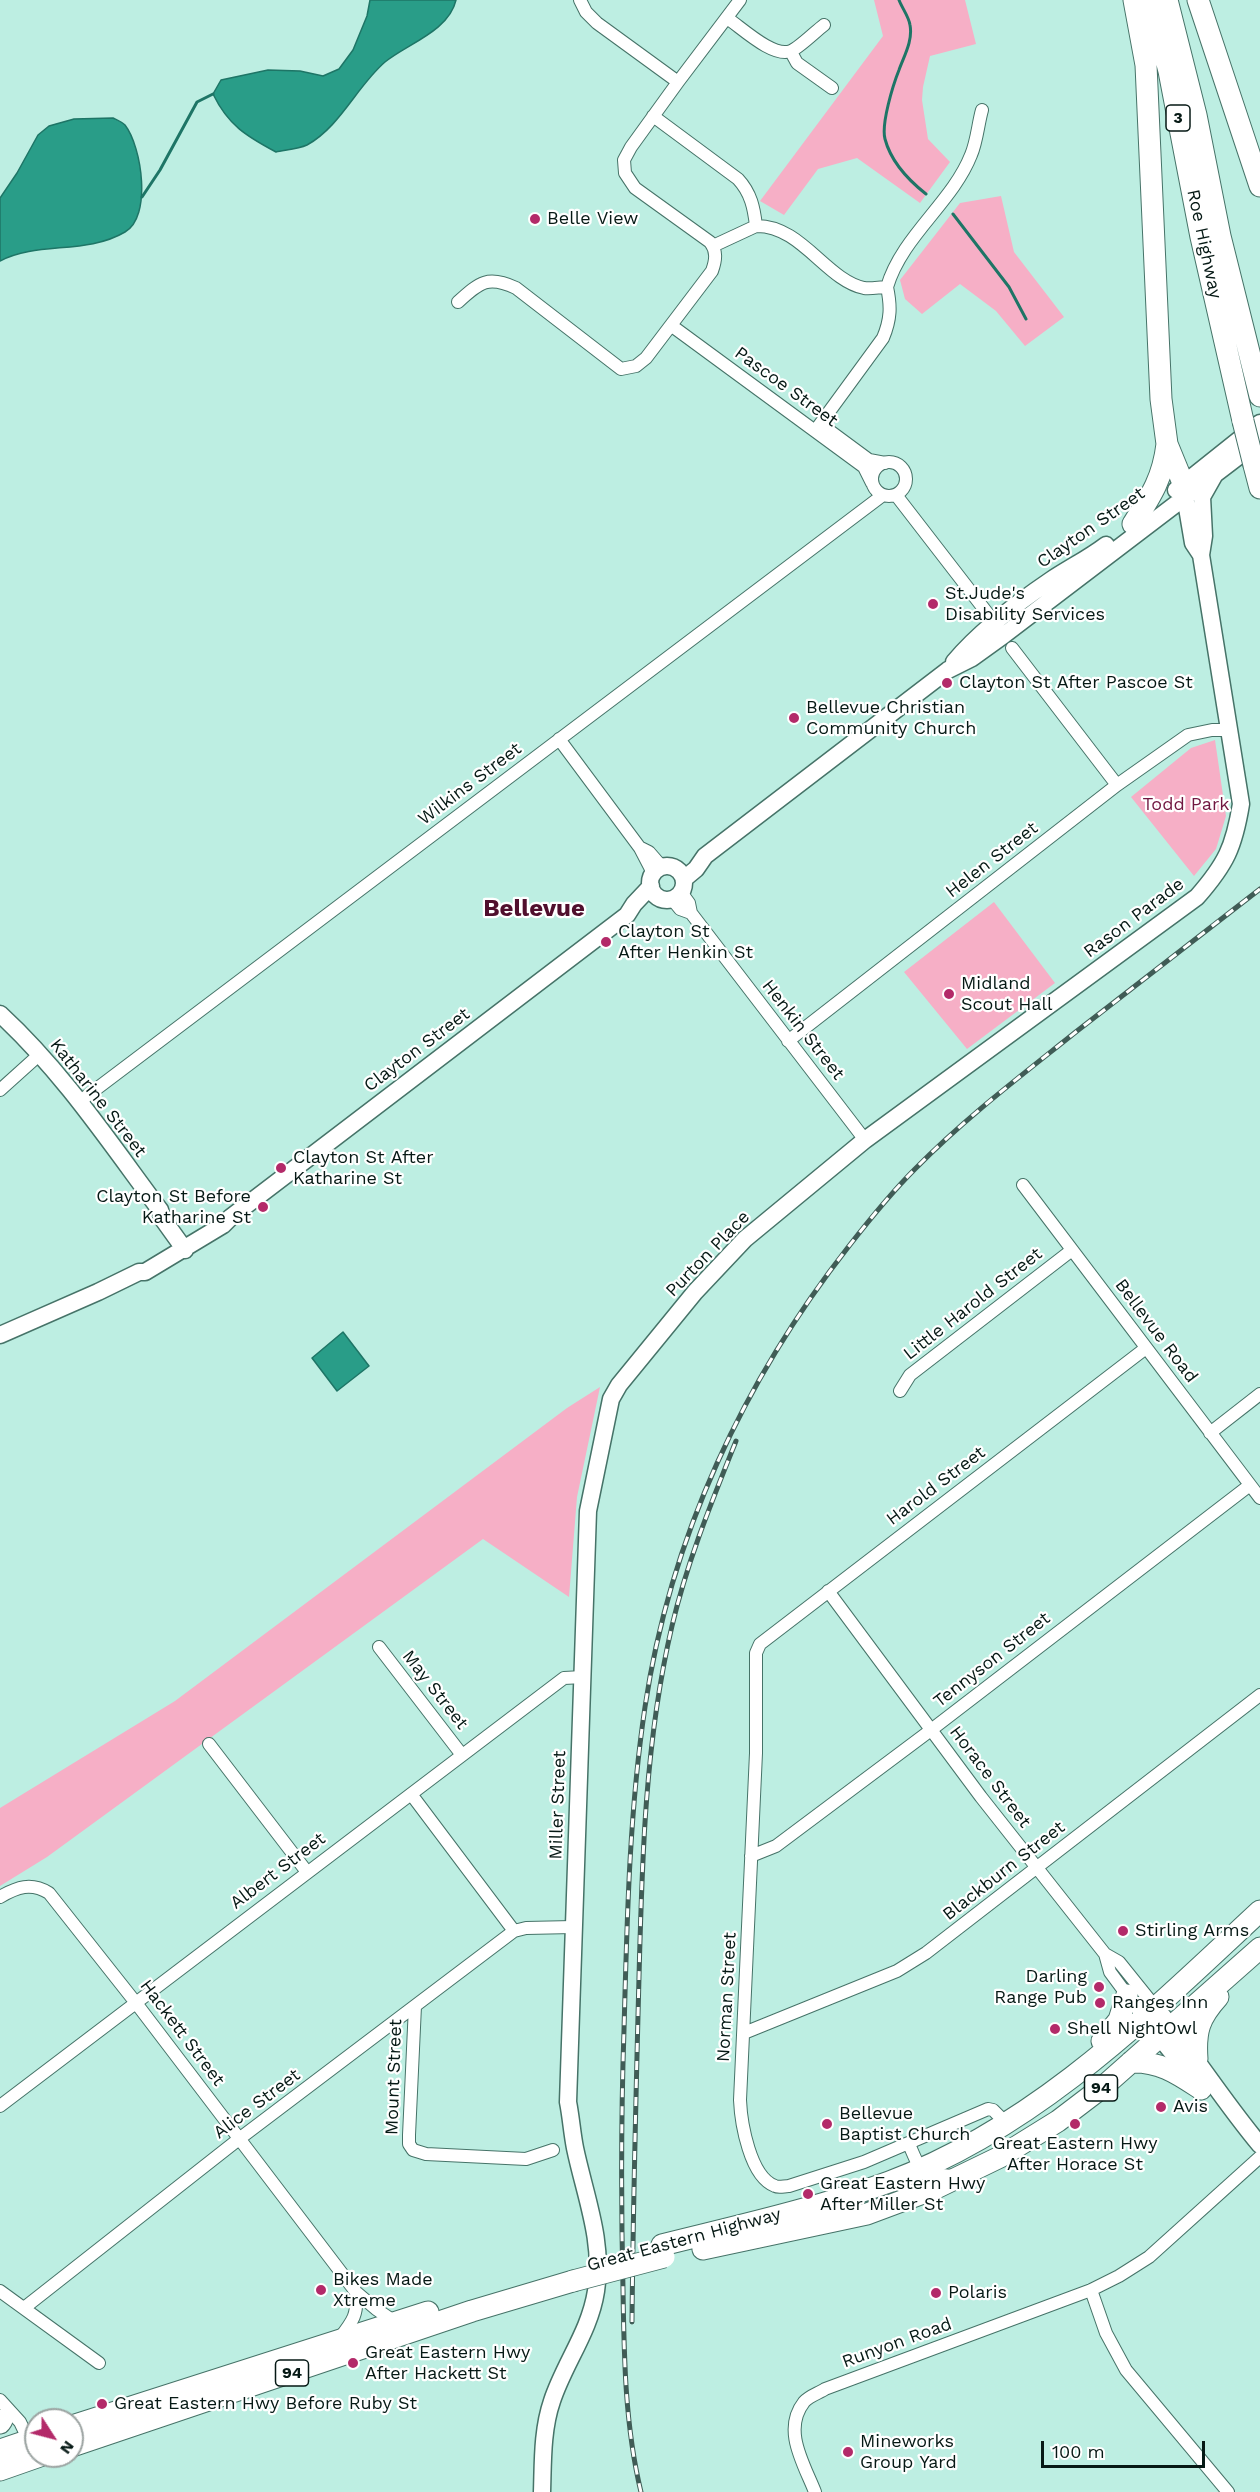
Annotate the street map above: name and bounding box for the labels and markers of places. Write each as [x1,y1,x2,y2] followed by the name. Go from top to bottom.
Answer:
[547,208,638,230] place label: Belle View
[528,212,542,226] marker: Belle View
[945,583,1105,626] place label: St.Jude's Disability Services
[926,597,940,611] marker: St.Jude's Disability Services
[959,672,1193,694] place label: Clayton St After Pascoe St
[940,676,954,690] marker: Clayton St After Pascoe St
[806,697,976,740] place label: Bellevue Christian Community Church
[787,711,801,725] marker: Bellevue Christian Community Church
[618,921,753,964] place label: Clayton St After Henkin St
[599,935,613,949] marker: Clayton St After Henkin St
[961,973,1053,1016] place label: Midland Scout Hall
[942,987,956,1001] marker: Midland Scout Hall
[293,1147,434,1190] place label: Clayton St After Katharine St
[274,1161,288,1175] marker: Clayton St After Katharine St
[96,1186,251,1228] place label: Clayton St Before Katharine St
[256,1200,270,1214] marker: Clayton St Before Katharine St
[1135,1920,1249,1942] place label: Stirling Arms
[1116,1924,1130,1938] marker: Stirling Arms
[994,1966,1087,2008] place label: Darling Range Pub
[1092,1980,1106,1994] marker: Darling Range Pub
[1112,1992,1208,2014] place label: Ranges Inn
[1093,1996,1107,2010] marker: Ranges Inn
[1067,2018,1197,2040] place label: Shell NightOwl
[1048,2022,1062,2036] marker: Shell NightOwl
[1173,2096,1208,2118] place label: Avis
[1154,2100,1168,2114] marker: Avis
[839,2103,970,2146] place label: Bellevue Baptist Church
[820,2117,834,2131] marker: Bellevue Baptist Church
[1068,2117,1082,2131] marker: Great Eastern Hwy After Horace St
[992,2133,1158,2176] place label: Great Eastern Hwy After Horace St
[820,2173,985,2216] place label: Great Eastern Hwy After Miller St
[801,2187,815,2201] marker: Great Eastern Hwy After Miller St
[333,2269,433,2312] place label: Bikes Made Xtreme
[948,2282,1007,2304] place label: Polaris
[314,2283,328,2297] marker: Bikes Made Xtreme
[929,2286,943,2300] marker: Polaris
[365,2342,530,2384] place label: Great Eastern Hwy After Hackett St
[346,2356,360,2370] marker: Great Eastern Hwy After Hackett St
[114,2393,417,2415] place label: Great Eastern Hwy Before Ruby St
[95,2397,109,2411] marker: Great Eastern Hwy Before Ruby St
[860,2431,957,2474] place label: Mineworks Group Yard
[841,2445,855,2459] marker: Mineworks Group Yard

